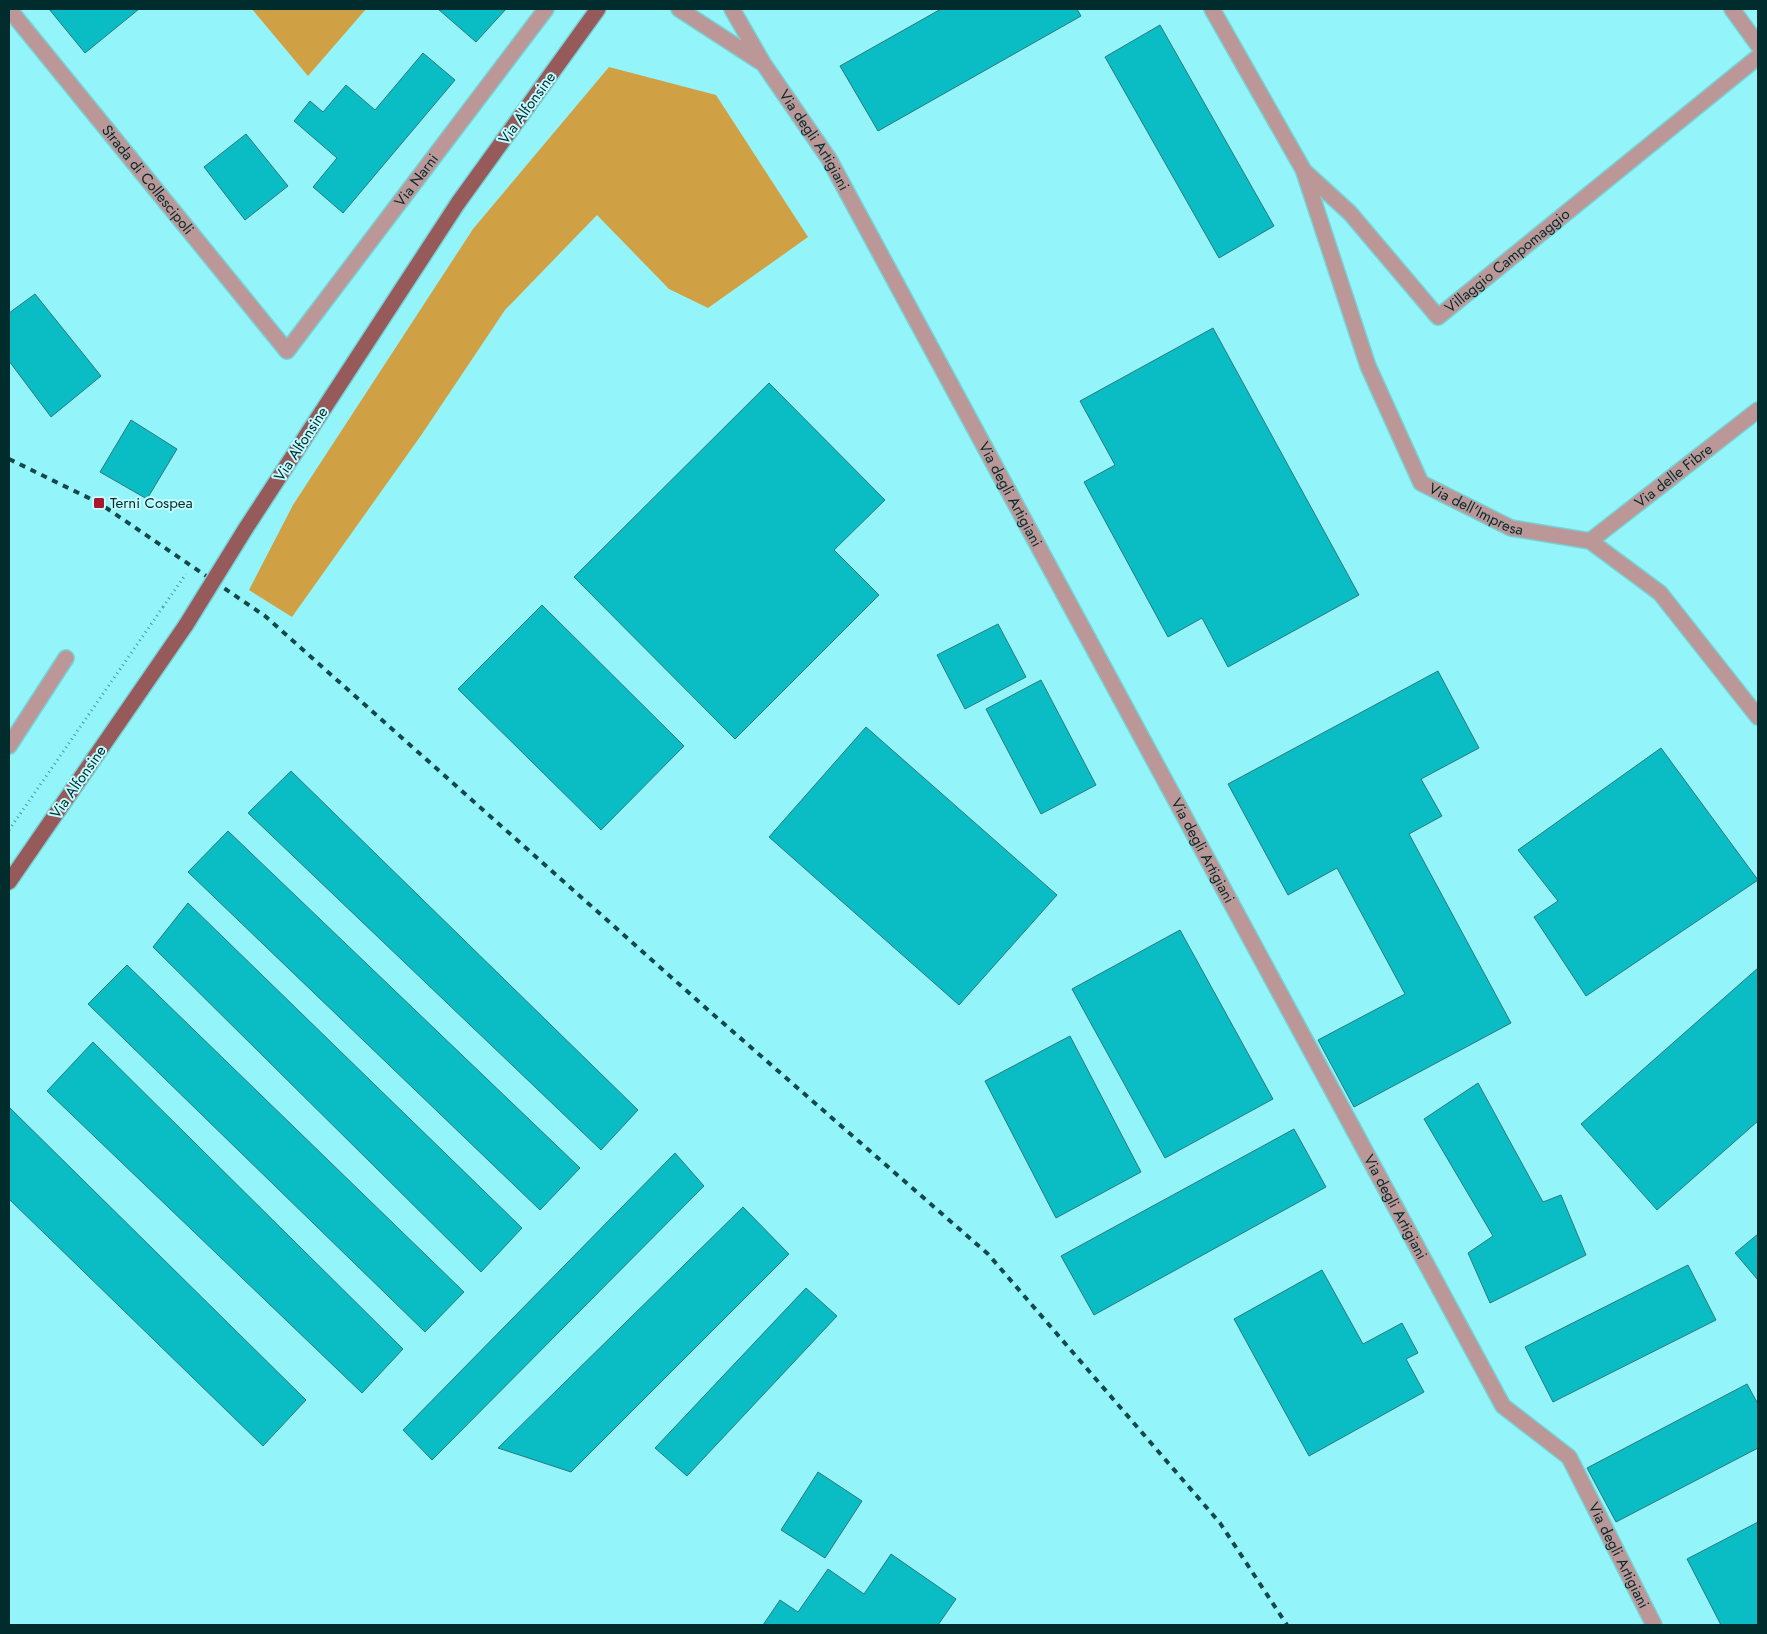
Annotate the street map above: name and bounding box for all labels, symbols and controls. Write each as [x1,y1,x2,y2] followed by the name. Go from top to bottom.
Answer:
[493,67,561,149] street label: Via Alfonsine
[774,85,855,194] street label: Via degli Artigiani
[96,120,199,239] street label: Strada di Collescipoli
[389,149,444,211] street label: Via Narni
[1440,203,1575,318] street label: Villaggio Campomaggio
[269,402,333,486] street label: Via Alfonsine
[973,438,1048,551] street label: Via degli Artigiani
[1630,438,1717,513] street label: Via delle Fibre
[1425,478,1525,541] street label: Via dell'Impresa
[110,492,193,514] place label: Terni Cospea
[92,496,106,510] marker: Terni Cospea
[45,741,111,823] street label: Via Alfonsine
[1166,794,1240,907] street label: Via degli Artigiani
[1358,1151,1433,1263] street label: Via degli Artigiani
[1583,1499,1655,1612] street label: Via degli Artigiani

